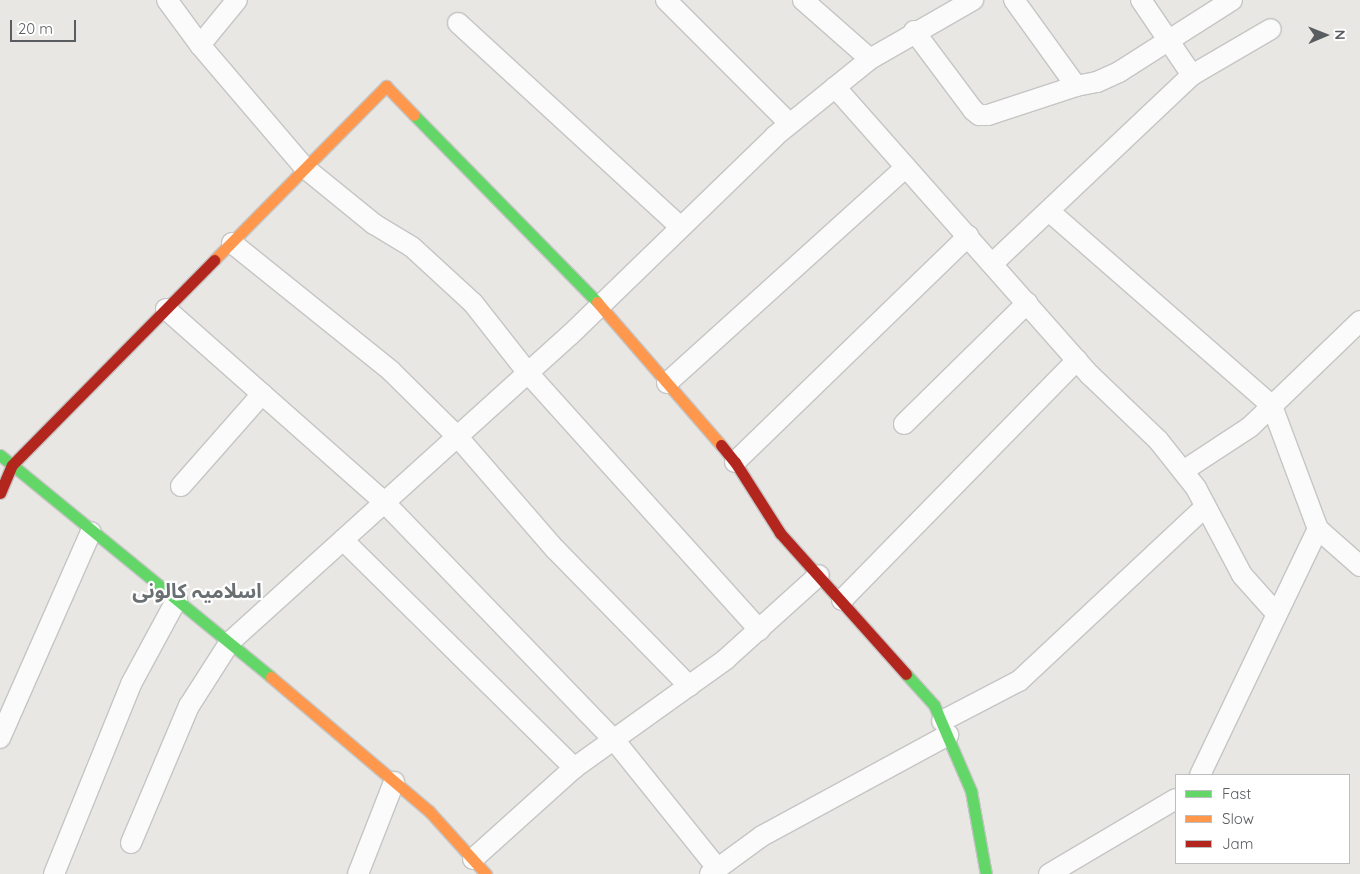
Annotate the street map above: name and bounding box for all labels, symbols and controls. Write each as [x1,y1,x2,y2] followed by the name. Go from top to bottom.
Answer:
[12,10,79,42] scale bar
[1300,10,1350,60] north arrow
[18,19,53,38] text: 20 m
[1331,29,1349,40] text: N
[132,578,262,602] district label: اسلامیہ کالونی
[1175,774,1350,864] legend
[1222,784,1251,803] text: Fast
[1222,809,1254,828] text: Slow
[1222,834,1253,853] text: Jam

